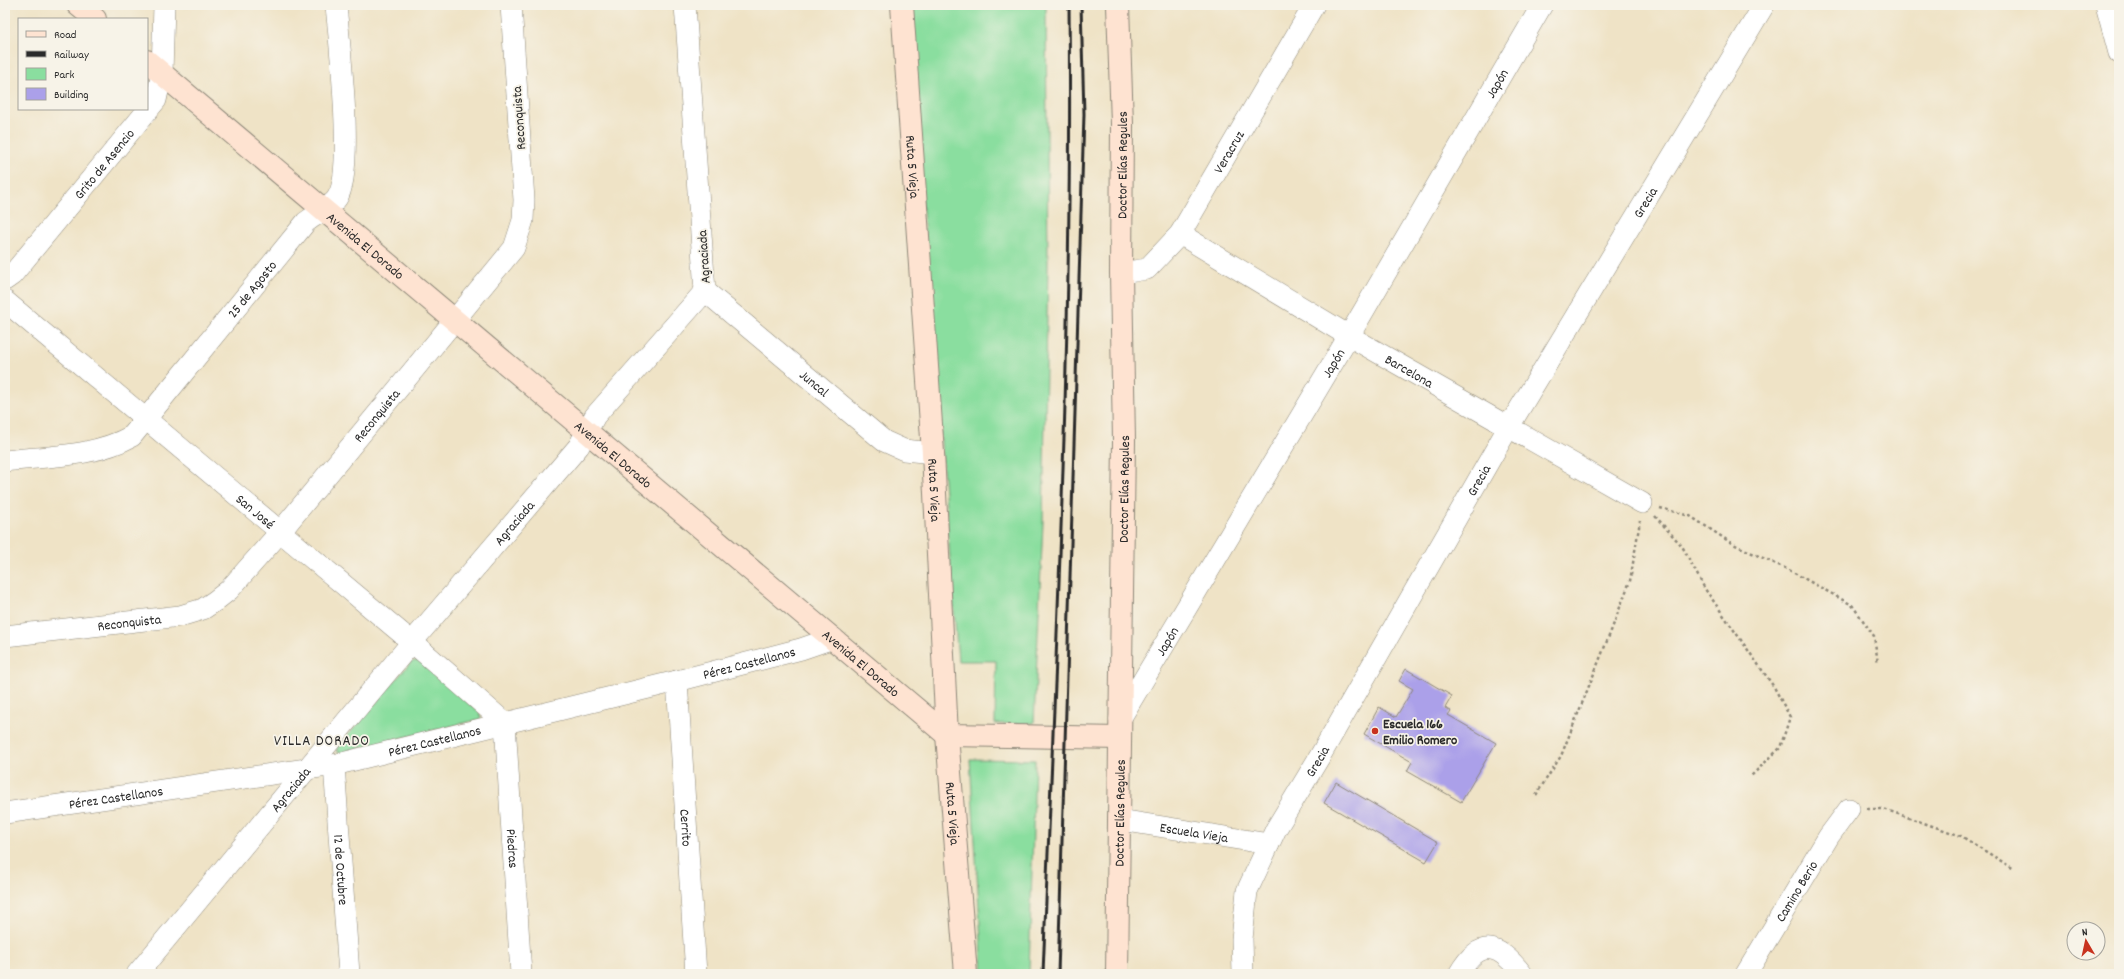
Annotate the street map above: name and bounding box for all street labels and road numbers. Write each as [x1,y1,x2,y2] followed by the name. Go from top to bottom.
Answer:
[1482,66,1515,102] street label: Japón
[508,85,532,150] street label: Reconquista
[1113,111,1134,219] street label: Doctor Elías Regules
[70,125,140,204] street label: Grito de Asencio
[1210,127,1251,178] street label: Veracruz
[899,135,923,199] street label: Ruta 5 Vieja
[1629,183,1664,223] street label: Grecia
[321,208,408,285] street label: Avenida El Dorado
[693,229,717,284] street label: Agraciada
[224,257,283,323] street label: 25 de Agosto
[1318,345,1351,382] street label: Japón
[1381,350,1437,394] street label: Barcelona
[794,366,833,403] street label: Juncal
[350,385,406,448] street label: Reconquista
[569,417,655,494] street label: Avenida El Dorado
[1115,435,1136,543] street label: Doctor Elías Regules
[921,458,944,522] street label: Ruta 5 Vieja
[1463,461,1497,500] street label: Grecia
[230,490,278,535] street label: San José
[490,497,541,551] street label: Agraciada
[97,610,163,637] street label: Reconquista
[1152,624,1185,660] street label: Japón
[817,626,903,703] street label: Avenida El Dorado
[701,643,798,686] street label: Pérez Castellanos
[387,721,484,763] street label: Pérez Castellanos
[1301,742,1336,782] street label: Grecia
[1110,759,1132,867] street label: Doctor Elías Regules
[267,763,317,817] street label: Agraciada
[939,781,964,846] street label: Ruta 5 Vieja
[68,782,165,816] street label: Pérez Castellanos
[673,808,696,847] street label: Cerrito
[1158,819,1230,849] street label: Escuela Vieja
[500,828,522,869] street label: Piedras
[327,834,352,906] street label: 12 de Octubre
[1772,857,1824,926] street label: Camino Berio

